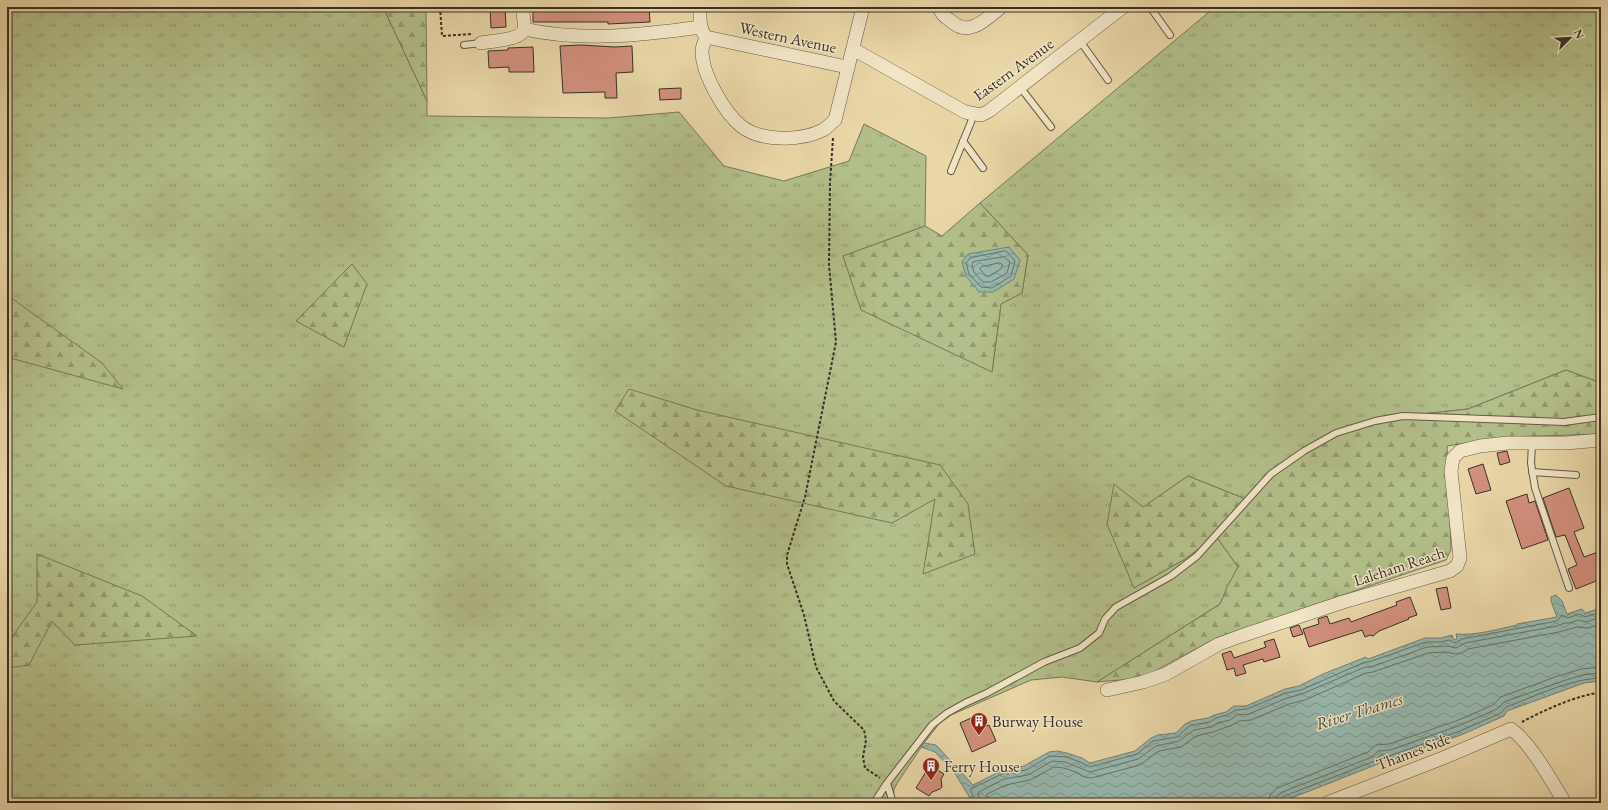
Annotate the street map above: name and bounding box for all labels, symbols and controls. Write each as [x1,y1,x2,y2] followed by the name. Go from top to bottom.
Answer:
[737,17,838,58] street label: Western Avenue
[1550,18,1590,58] north arrow
[1571,27,1587,41] text: N
[969,33,1058,106] street label: Eastern Avenue
[1351,542,1448,591] street label: Laleham Reach
[1313,687,1406,735] water label: River Thames
[969,711,989,736] building icon: Burway House
[992,711,1083,732] place label: Burway House
[1373,728,1453,775] street label: Thames Side
[921,756,941,781] building icon: Ferry House
[944,756,1020,777] place label: Ferry House

